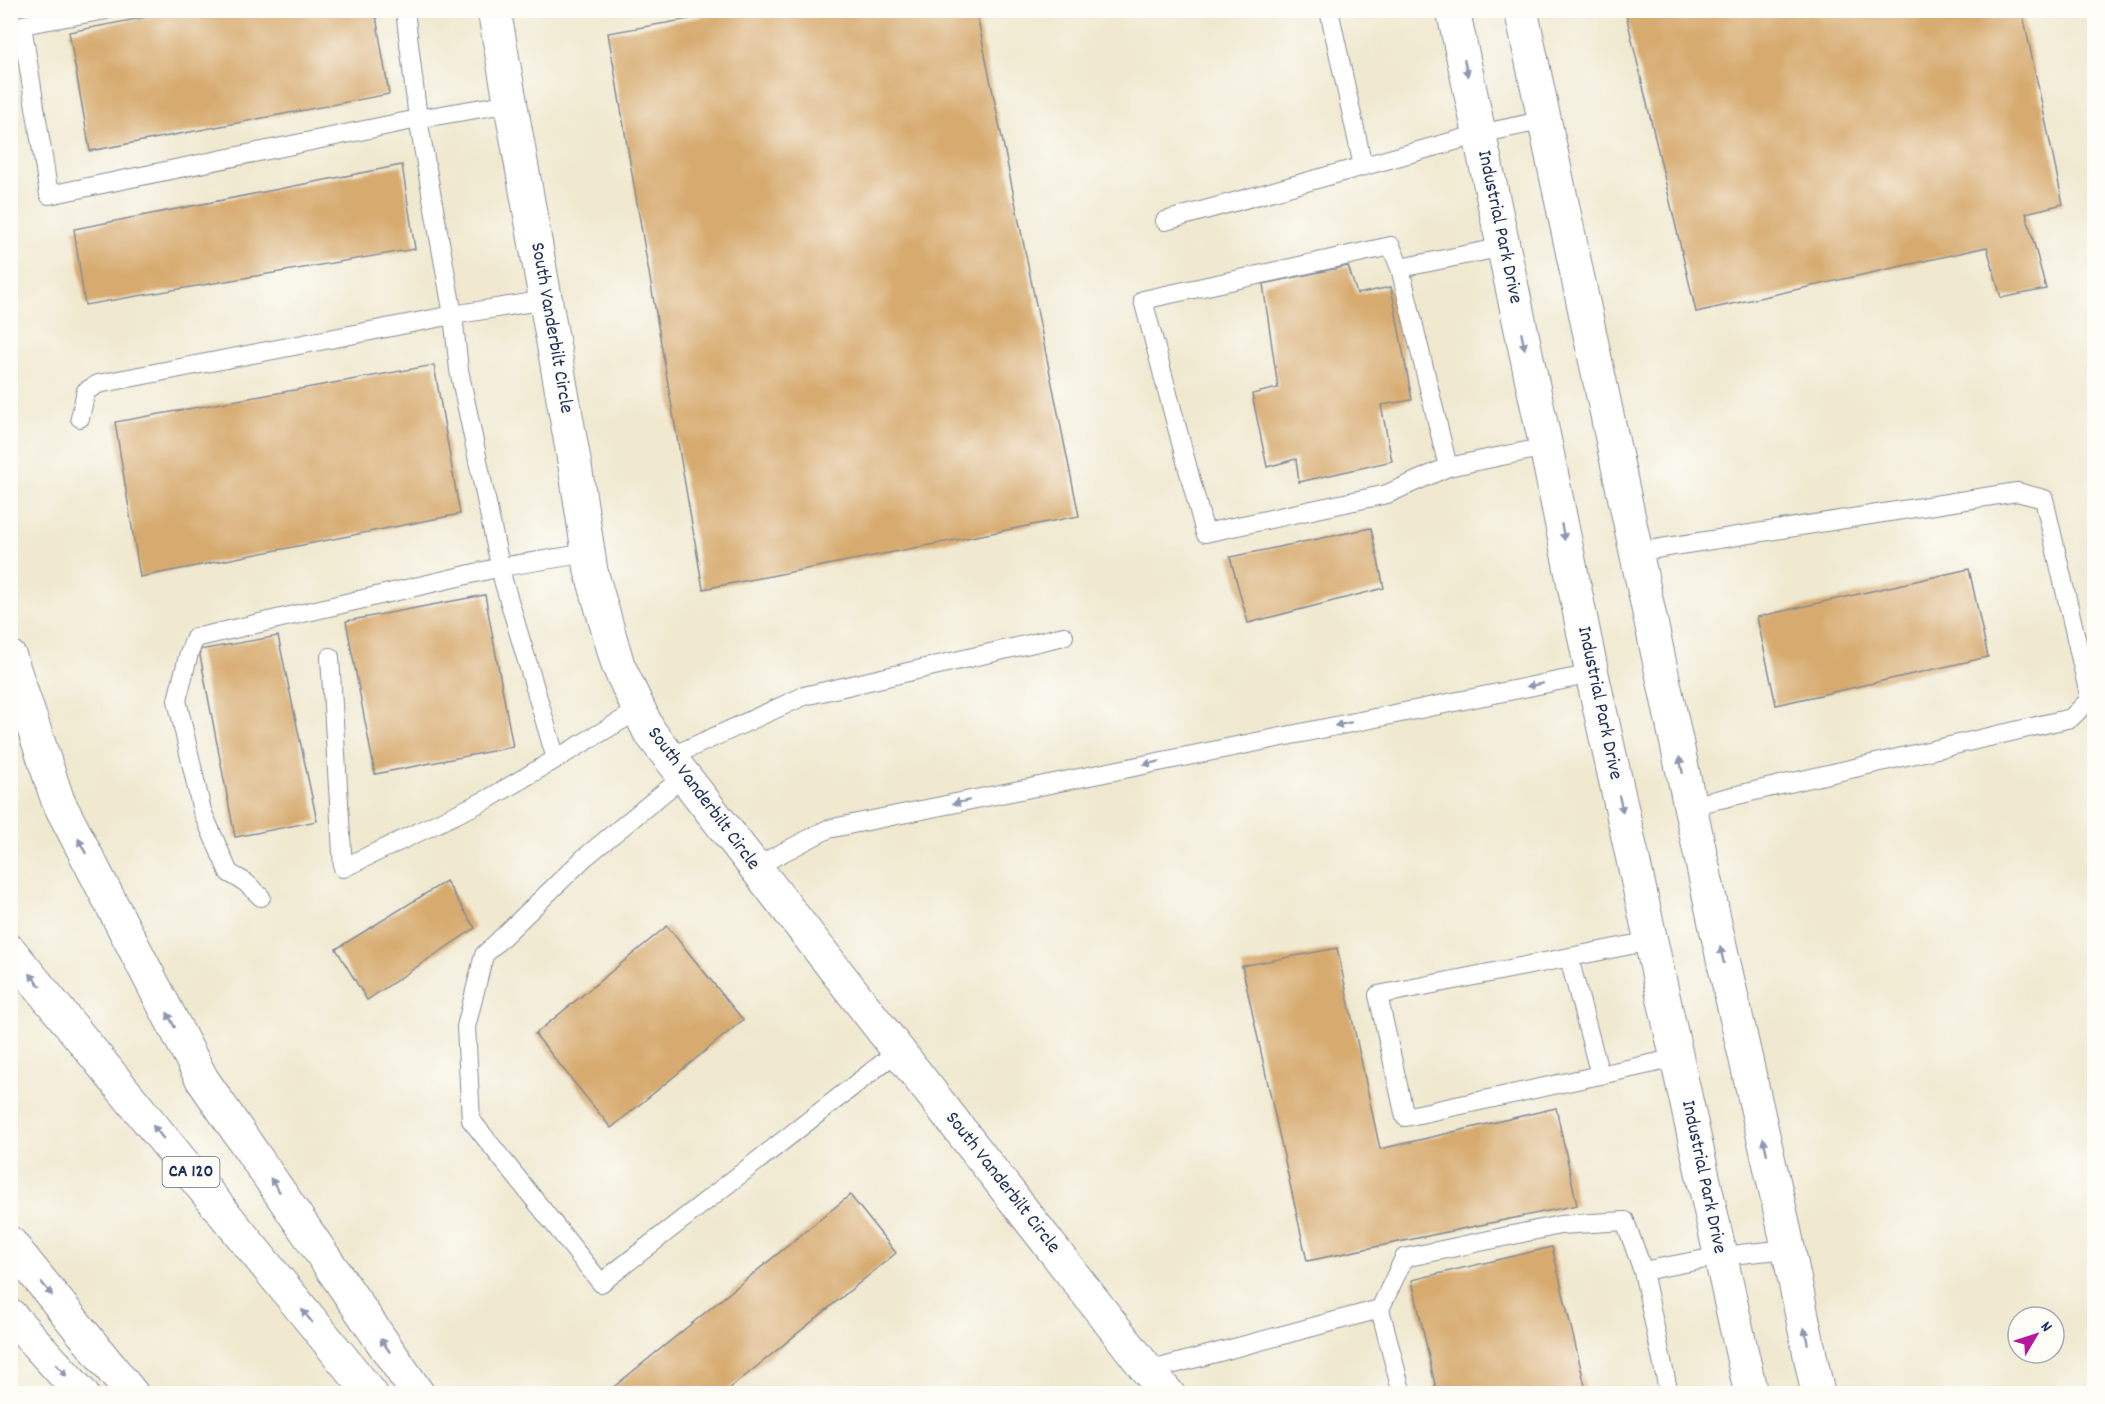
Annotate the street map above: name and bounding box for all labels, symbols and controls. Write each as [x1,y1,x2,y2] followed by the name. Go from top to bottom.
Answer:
[1461,58,1471,77] one-way arrow
[1469,148,1529,307] street label: Industrial Park Drive
[522,240,580,416] street label: South Vanderbilt Circle
[1519,331,1529,350] one-way arrow
[1559,522,1568,541] one-way arrow
[1569,624,1629,783] street label: Industrial Park Drive
[1525,681,1544,690] one-way arrow
[1334,720,1353,729] one-way arrow
[640,722,766,877] street label: South Vanderbilt Circle
[1676,755,1686,774] one-way arrow
[1143,759,1162,768] one-way arrow
[1617,795,1626,814] one-way arrow
[952,798,971,807] one-way arrow
[77,838,87,855] one-way arrow
[1717,946,1727,965] one-way arrow
[29,973,41,988] one-way arrow
[167,1011,176,1028] one-way arrow
[1673,1098,1733,1257] street label: Industrial Park Drive
[938,1106,1066,1260] street label: South Vanderbilt Circle
[151,1124,164,1140] one-way arrow
[1760,1136,1770,1155] one-way arrow
[162,1157,219,1187] road number: CA 120
[269,1177,281,1193] one-way arrow
[41,1281,54,1297] one-way arrow
[2006,1305,2066,1365] north arrow
[302,1308,314,1323] one-way arrow
[2034,1317,2057,1338] text: N
[1801,1327,1811,1346] one-way arrow
[379,1338,391,1354] one-way arrow
[53,1362,67,1376] one-way arrow

